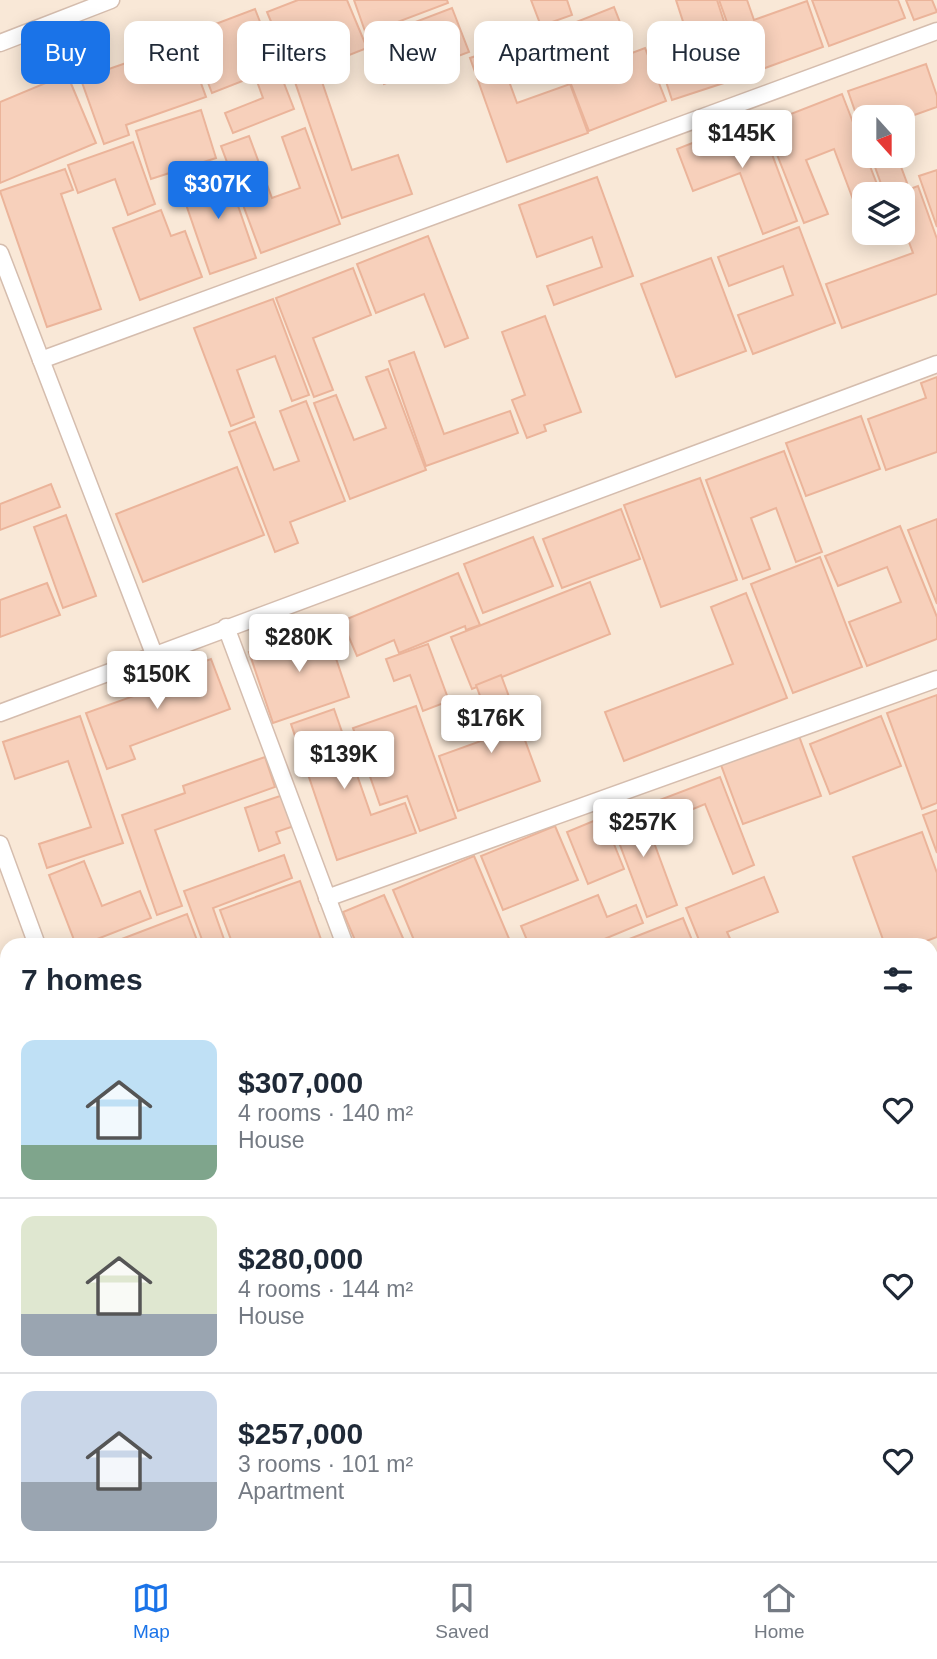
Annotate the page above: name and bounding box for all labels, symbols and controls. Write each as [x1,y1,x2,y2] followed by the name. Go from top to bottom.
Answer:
[21,21,110,84] chip: Buy
[124,21,223,84] chip: Rent
[237,21,350,84] chip: Filters
[364,21,460,84] chip: New
[474,21,633,84] chip: Apartment
[647,21,765,84] chip: House
[852,105,915,168] north arrow
[852,105,915,245] map controls
[693,110,791,170] pin: $145K
[708,120,776,146] text: $145K
[169,162,267,221] pin: $307K
[184,171,252,197] text: $307K
[852,182,915,245] button: layers
[250,614,348,674] pin: $280K
[265,624,333,650] text: $280K
[108,652,206,711] pin: $150K
[123,661,191,687] text: $150K
[442,696,540,755] pin: $176K
[457,705,525,731] text: $176K
[295,732,393,791] pin: $139K
[310,741,378,767] text: $139K
[594,800,692,859] pin: $257K
[609,809,677,835] text: $257K
[879,961,917,999] icon: filters
[21,963,143,996] text: 7 homes
[238,1066,363,1099] text: $307,000
[77,1068,161,1152] icon: home
[879,1091,917,1129] icon: heart
[238,1100,413,1126] text: 4 rooms · 140 m²
[238,1127,304,1153] text: House
[238,1242,363,1275] text: $280,000
[77,1244,161,1328] icon: home
[879,1267,917,1305] icon: heart
[238,1276,413,1302] text: 4 rooms · 144 m²
[238,1303,304,1329] text: House
[238,1417,363,1450] text: $257,000
[77,1419,161,1503] icon: home
[879,1442,917,1480] icon: heart
[238,1451,413,1477] text: 3 rooms · 101 m²
[238,1478,344,1504] text: Apartment
[132,1579,170,1643] tab: Map
[435,1579,489,1643] tab: Saved
[754,1579,805,1643] tab: Home

